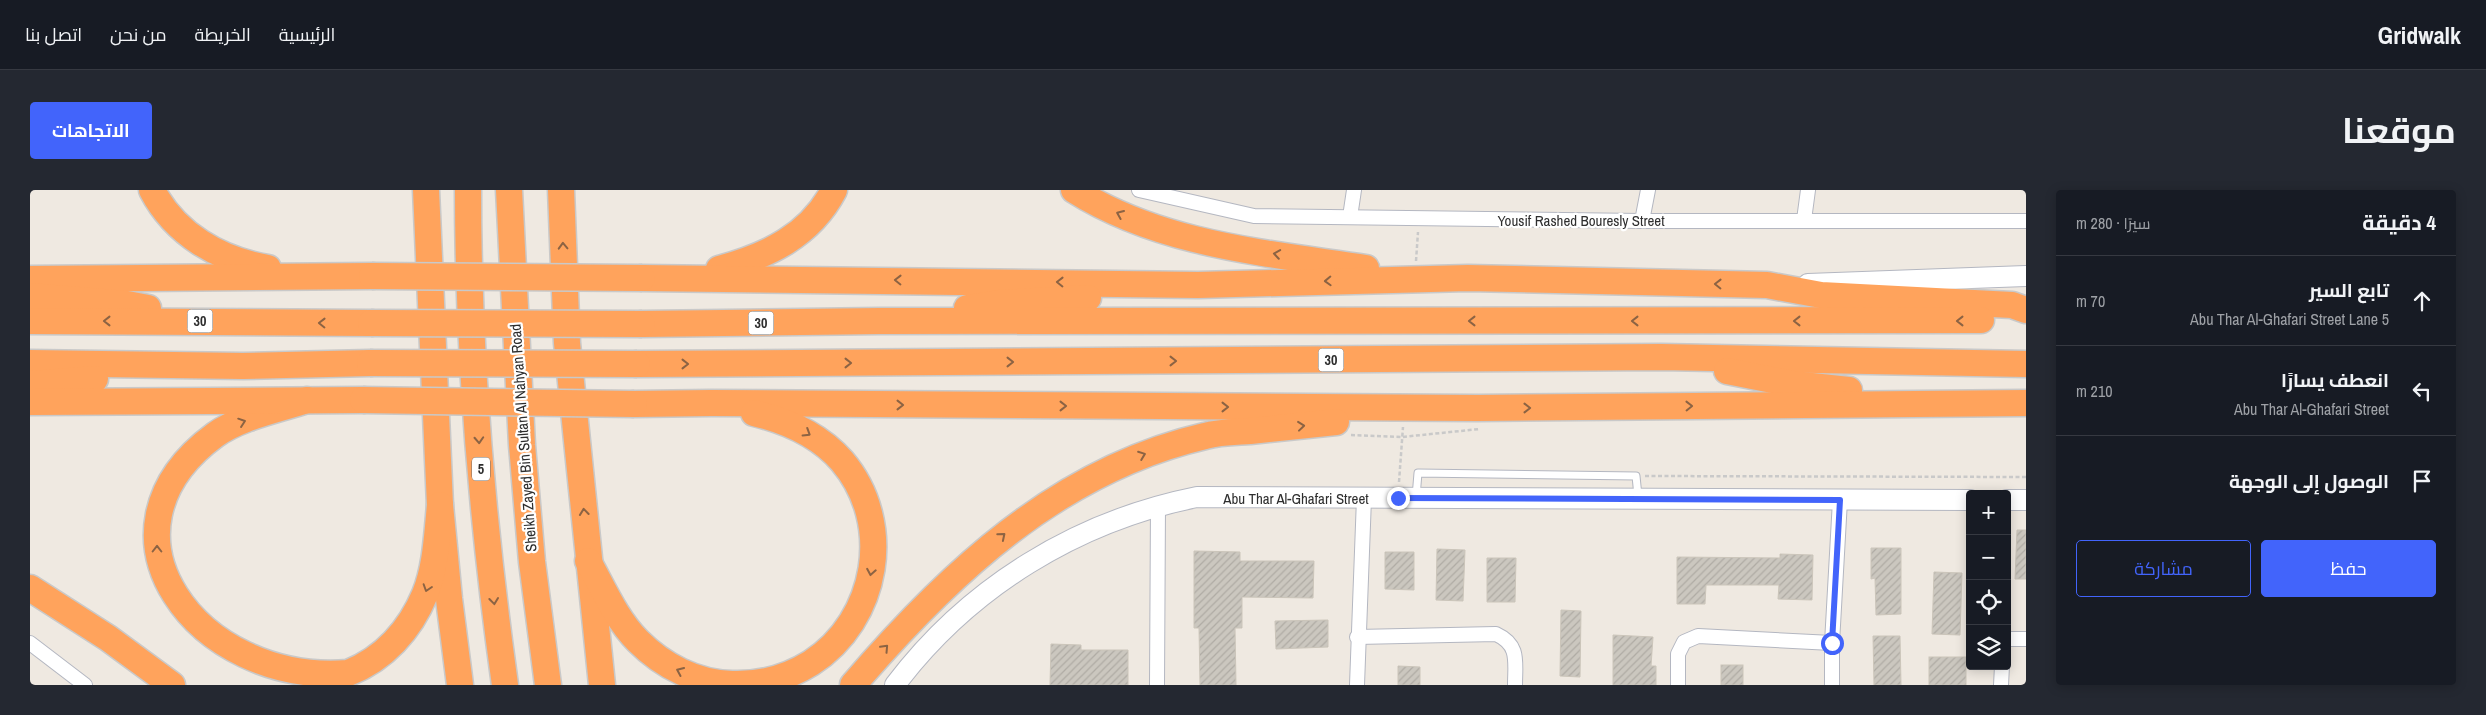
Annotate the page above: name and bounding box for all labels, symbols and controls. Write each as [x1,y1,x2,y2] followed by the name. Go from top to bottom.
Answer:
[2378,19,2461,51] text: Gridwalk
[25,22,82,47] text: اتصل بنا
[110,22,167,47] text: من نحن
[195,22,251,47] text: الخريطة
[279,22,335,47] text: الرئيسية
[30,102,152,159] button: الاتجاهات
[2342,107,2456,154] text: موقعنا
[2362,208,2436,237] text: 4 دقيقة
[1116,210,1125,220] one-way arrow
[1497,210,1665,231] street label: Yousif Rashed Bouresly Street
[2076,212,2150,234] text: سيرًا · 280 m
[558,241,568,249] one-way arrow
[1273,249,1281,260] one-way arrow
[893,275,901,285] one-way arrow
[1056,276,1064,287] one-way arrow
[1323,276,1331,286] one-way arrow
[2309,277,2389,303] text: تابع السير
[1714,279,1722,289] one-way arrow
[2408,287,2436,315] icon: ahead
[2076,290,2105,312] text: 70 m
[2190,308,2389,330] text: Abu Thar Al-Ghafari Street Lane 5
[188,310,212,332] road number: 30
[748,312,774,334] road number: 30
[1956,315,1964,326] one-way arrow
[103,316,110,326] one-way arrow
[1468,316,1476,326] one-way arrow
[1631,316,1638,326] one-way arrow
[1793,316,1801,326] one-way arrow
[318,318,326,328] one-way arrow
[505,323,541,553] street label: Sheikh Zayed Bin Sultan Al Nahyan Road
[1318,348,1344,372] road number: 30
[1169,356,1177,366] one-way arrow
[1007,357,1015,367] one-way arrow
[844,358,852,368] one-way arrow
[682,359,690,369] one-way arrow
[2281,367,2389,393] text: انعطف يسارًا
[2408,377,2436,405] icon: left
[2076,380,2112,402] text: 210 m
[2234,398,2389,420] text: Abu Thar Al-Ghafari Street
[896,400,904,411] one-way arrow
[1059,401,1067,411] one-way arrow
[1686,401,1694,411] one-way arrow
[1222,402,1229,412] one-way arrow
[1524,403,1531,413] one-way arrow
[237,418,245,428] one-way arrow
[1297,421,1305,432] one-way arrow
[802,427,811,437] one-way arrow
[473,436,484,444] one-way arrow
[1137,451,1146,461] one-way arrow
[472,458,490,480] road number: 5
[2408,467,2436,495] icon: arrive
[2229,468,2389,494] text: الوصول إلى الوجهة
[1387,487,1410,510] route end
[1222,488,1369,509] street label: Abu Thar Al-Ghafari Street
[1966,490,2011,670] map controls
[1966,490,2011,535] button: +
[578,508,589,516] one-way arrow
[997,533,1006,542] one-way arrow
[1966,535,2011,580] button: −
[2076,540,2251,597] button: مشاركة
[2261,540,2436,597] button: حفظ
[152,545,162,552] one-way arrow
[867,567,877,576] one-way arrow
[1966,580,2011,625] button: locate
[423,583,433,591] one-way arrow
[488,598,499,606] one-way arrow
[1966,625,2011,670] button: layers
[1821,632,1844,655] route start
[879,645,888,654] one-way arrow
[676,667,685,677] one-way arrow

